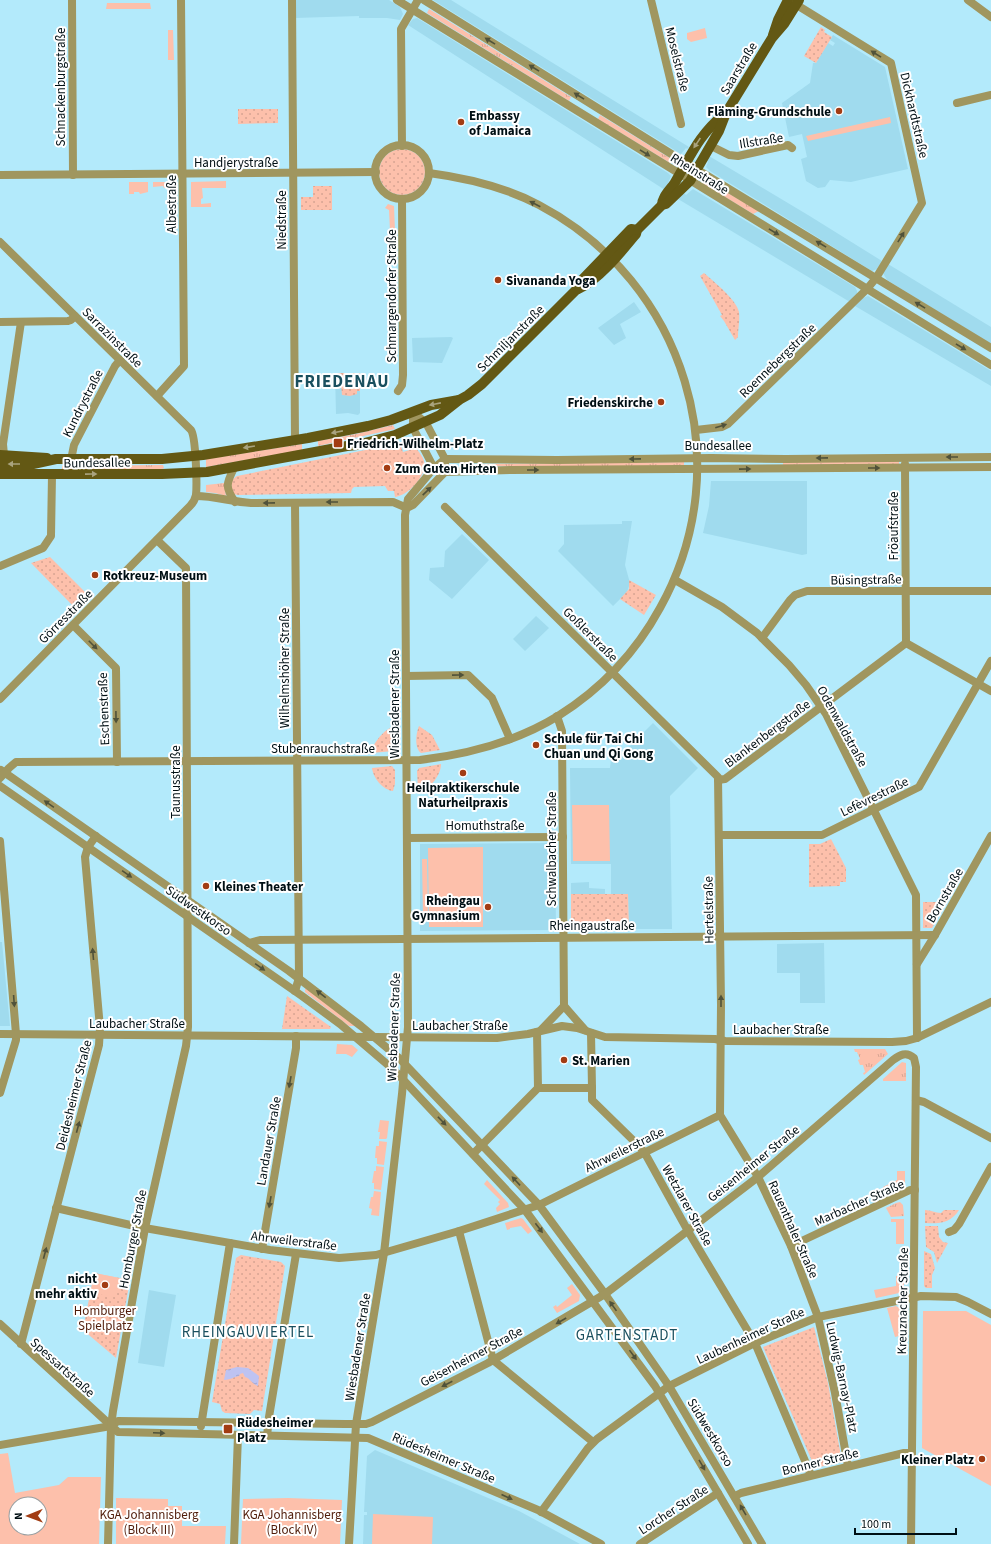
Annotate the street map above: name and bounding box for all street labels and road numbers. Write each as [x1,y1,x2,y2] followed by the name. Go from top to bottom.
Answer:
[660,25,694,93] street label: Moselstraße
[52,28,70,146] street label: Schnackenburgstraße
[716,39,762,98] street label: Saarstraße
[895,71,933,160] street label: Dickhardtstraße
[738,129,784,153] street label: Illstraße
[667,149,732,199] street label: Rheinstraße
[194,154,278,172] street label: Handjerystraße
[163,175,181,233] street label: Albestraße
[273,190,291,250] street label: Niedstraße
[383,229,401,363] street label: Schmargendorfer Straße
[473,301,548,376] street label: Schmiljanstraße
[78,303,147,372] street label: Sarrazinstraße
[735,319,820,402] street label: Roennebergstraße
[58,366,108,440] street label: Kundrystraße
[684,437,752,455] street label: Bundesallee
[63,453,131,473] street label: Bundesallee
[885,491,903,561] street label: Fröaufstraße
[830,570,902,590] street label: Büsingstraße
[35,586,97,648] street label: Görresstraße
[559,603,622,666] street label: Goßlerstraße
[276,608,294,728] street label: Wilhelmshöher Straße
[386,650,404,758] street label: Wiesbadener Straße
[94,672,114,746] street label: Eschenstraße
[812,683,872,770] street label: Odenwaldstraße
[721,696,814,772] street label: Blankenbergstraße
[271,740,375,758] street label: Stubenrauchstraße
[167,745,185,819] street label: Taunusstraße
[837,773,912,821] street label: Lefèvrestraße
[543,792,561,906] street label: Schwalbacher Straße
[445,817,525,835] street label: Homuthstraße
[922,865,968,926] street label: Bornstraße
[699,876,719,944] street label: Hertelstraße
[162,881,235,940] street label: Südwestkorso
[549,917,635,935] street label: Rheingaustraße
[383,972,405,1082] street label: Wiesbadener Straße
[89,1015,185,1033] street label: Laubacher Straße
[412,1017,508,1035] street label: Laubacher Straße
[733,1021,829,1039] street label: Laubacher Straße
[52,1038,96,1152] street label: Deidesheimer Straße
[252,1095,286,1187] street label: Landauer Straße
[704,1121,803,1206] street label: Geisenheimer Straße
[582,1123,667,1177] street label: Ahrweilerstraße
[657,1162,717,1249] street label: Wetzlarer Straße
[812,1175,907,1231] street label: Marbacher Straße
[763,1178,823,1281] street label: Rauenthaler Straße
[115,1188,151,1290] street label: Homburger Straße
[250,1227,338,1255] street label: Ahrweilerstraße
[893,1247,913,1355] street label: Kreuznacher Straße
[341,1292,375,1402] street label: Wiesbadener Straße
[693,1303,807,1369] street label: Laubenheimer Straße
[821,1320,863,1435] street label: Ludwig-Barnay-Platz
[417,1322,526,1391] street label: Geisenheimer Straße
[26,1334,98,1402] street label: Spessartstraße
[683,1395,738,1470] street label: Südwestkorso
[389,1428,498,1488] street label: Rüdesheimer Straße
[780,1444,860,1480] street label: Bonner Straße
[635,1481,712,1539] street label: Lorcher Straße

